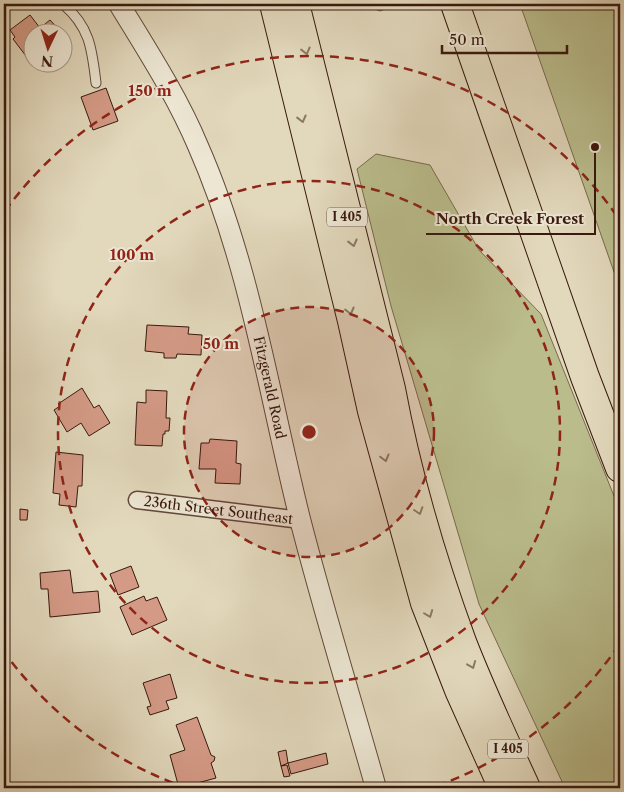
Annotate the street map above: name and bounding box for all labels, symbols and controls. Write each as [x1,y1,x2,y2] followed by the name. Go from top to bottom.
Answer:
[22,22,72,72] north arrow
[442,22,566,54] scale bar
[449,30,485,49] text: 50 m
[300,47,311,56] one-way arrow
[40,52,54,70] text: N
[128,81,172,100] text: 150 m
[296,115,307,124] one-way arrow
[426,204,595,234] callout: North Creek Forest
[327,208,367,226] road number: I 405
[436,209,584,228] text: North Creek Forest
[348,238,358,246] one-way arrow
[110,245,154,264] text: 100 m
[344,306,354,314] one-way arrow
[203,334,239,353] text: 50 m
[250,334,290,441] street label: Fitzgerald Road
[300,423,318,441] centre of rings
[379,454,390,462] one-way arrow
[143,492,294,528] street label: 236th Street Southeast
[414,507,424,515] one-way arrow
[423,609,434,618] one-way arrow
[466,660,476,669] one-way arrow
[488,740,528,759] road number: I 405

